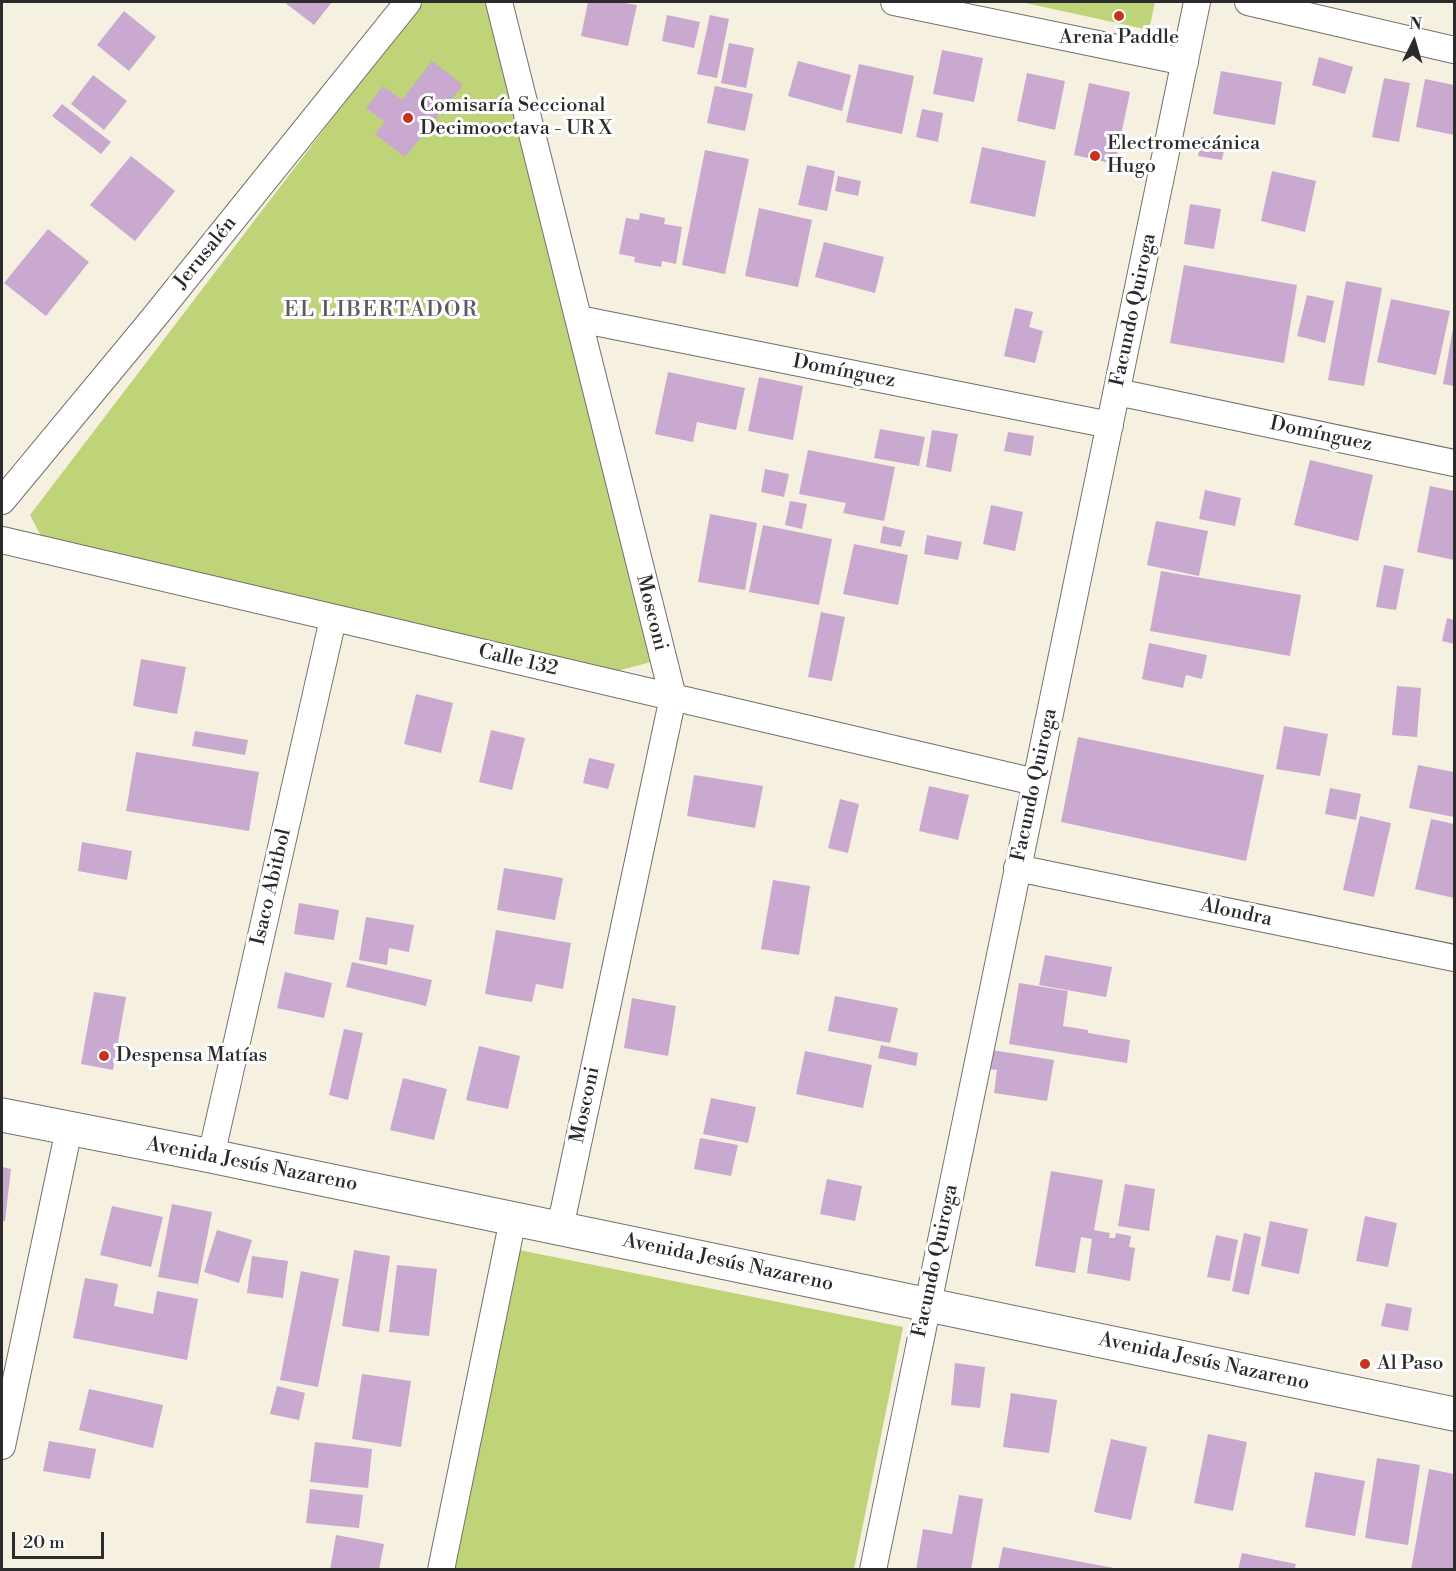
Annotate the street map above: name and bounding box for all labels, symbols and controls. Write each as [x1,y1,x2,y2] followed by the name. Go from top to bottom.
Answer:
[1112,9,1126,23] marker: Arena Paddle
[1384,12,1444,72] north arrow
[1408,14,1423,35] text: N
[1059,26,1179,50] place label: Arena Paddle
[420,94,612,141] place label: Comisaría Seccional Decimooctava - UR X
[401,111,415,125] marker: Comisaría Seccional Decimooctava - UR X
[1107,132,1260,179] place label: Electromecánica Hugo
[1088,149,1102,163] marker: Electromecánica Hugo
[170,212,242,294] street label: Jerusalén
[1106,231,1162,389] street label: Facundo Quiroga
[284,298,478,324] district label: EL LIBERTADOR
[791,350,897,394] street label: Domínguez
[1268,412,1374,458] street label: Domínguez
[630,572,672,654] street label: Mosconi
[476,640,560,682] street label: Calle 132
[1007,706,1063,864] street label: Facundo Quiroga
[247,826,297,948] street label: Isaco Abitbol
[1198,894,1274,932] street label: Alondra
[116,1044,267,1068] place label: Despensa Matías
[97,1049,111,1063] marker: Despensa Matías
[566,1065,606,1145] street label: Mosconi
[144,1133,360,1197] street label: Avenida Jesús Nazareno
[908,1182,964,1340] street label: Facundo Quiroga
[621,1229,835,1297] street label: Avenida Jesús Nazareno
[1097,1328,1311,1396] street label: Avenida Jesús Nazareno
[1377,1352,1444,1376] place label: Al Paso
[1358,1357,1372,1371] marker: Al Paso
[15,1520,106,1558] scale bar
[23,1531,65,1554] text: 20 m

